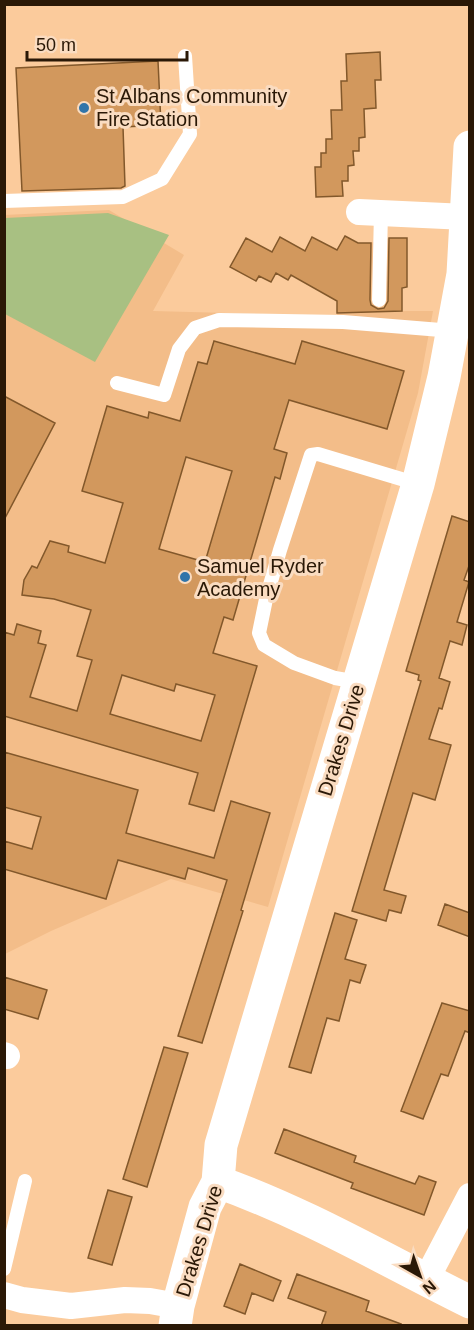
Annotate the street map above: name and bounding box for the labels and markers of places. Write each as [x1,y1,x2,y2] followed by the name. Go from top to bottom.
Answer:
[96,85,287,130] place label: St Albans Community Fire Station
[77,101,91,115] marker: St Albans Community Fire Station
[197,555,324,600] place label: Samuel Ryder Academy
[178,570,192,584] marker: Samuel Ryder Academy

